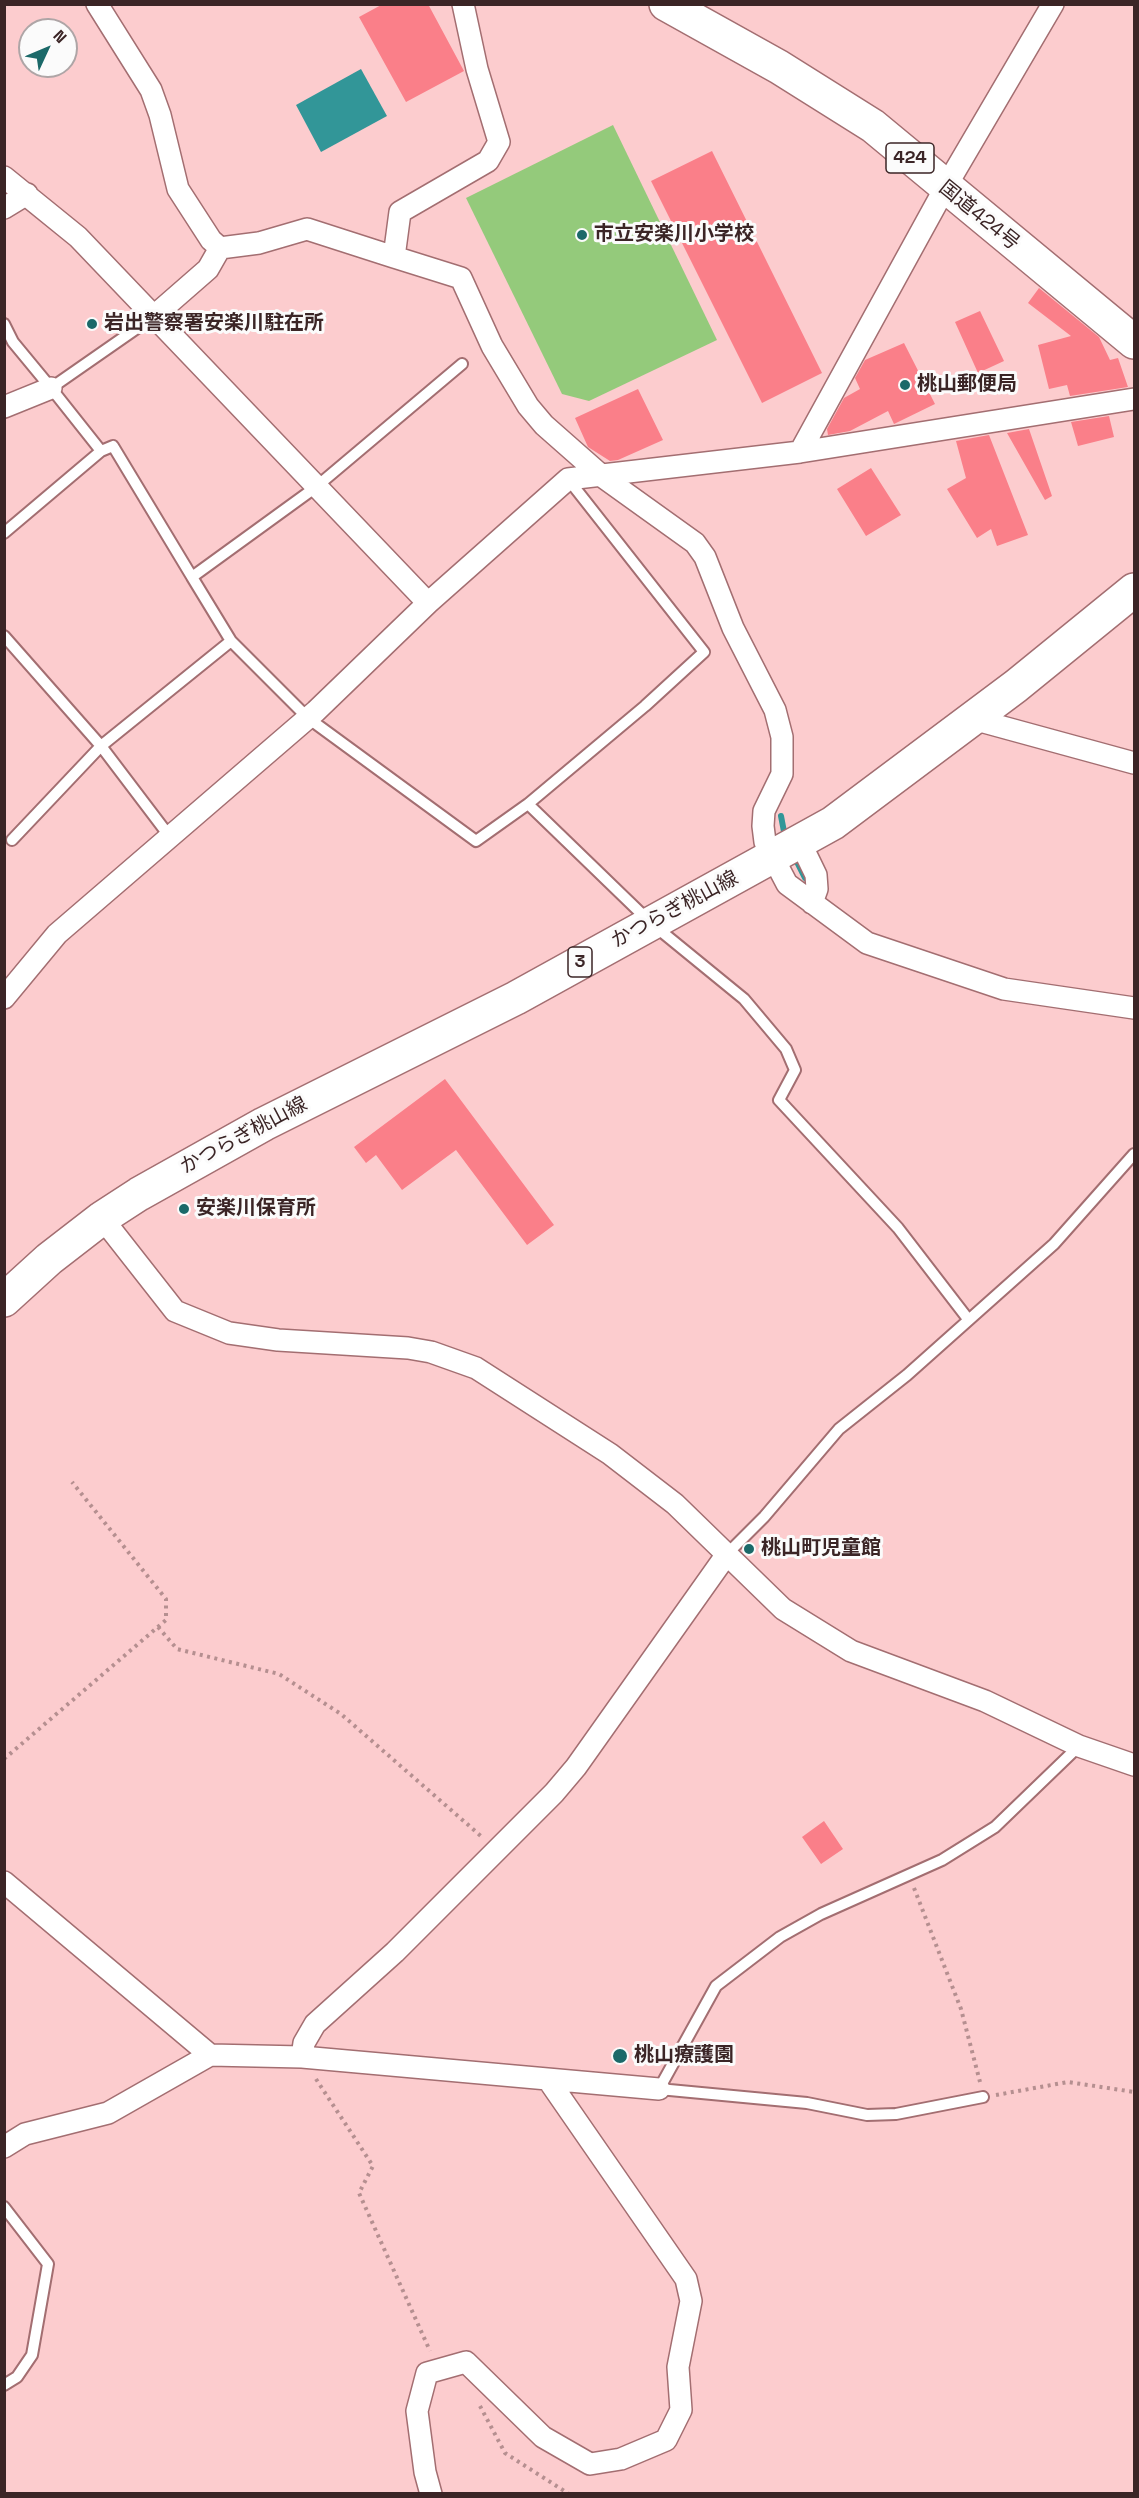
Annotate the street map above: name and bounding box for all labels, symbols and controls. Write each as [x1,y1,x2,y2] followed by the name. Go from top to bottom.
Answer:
[18,18,78,78] north arrow
[49,25,71,48] text: N
[886,143,934,173] road number: 424
[934,176,1024,256] street label: 国道424号
[594,223,754,247] place label: 市立安楽川小学校
[575,228,589,242] marker: 市立安楽川小学校
[104,312,324,336] place label: 岩出警察署安楽川駐在所
[85,317,99,331] marker: 岩出警察署安楽川駐在所
[917,373,1017,397] place label: 桃山郵便局
[898,378,912,392] marker: 桃山郵便局
[608,867,742,953] street label: かつらぎ桃山線
[568,947,592,977] road number: 3
[177,1093,311,1179] street label: かつらぎ桃山線
[196,1197,316,1221] place label: 安楽川保育所
[177,1202,191,1216] marker: 安楽川保育所
[761,1537,881,1561] place label: 桃山町児童館
[742,1542,756,1556] marker: 桃山町児童館
[634,2044,734,2068] place label: 桃山療護園
[611,2047,629,2065] marker: 桃山療護園

